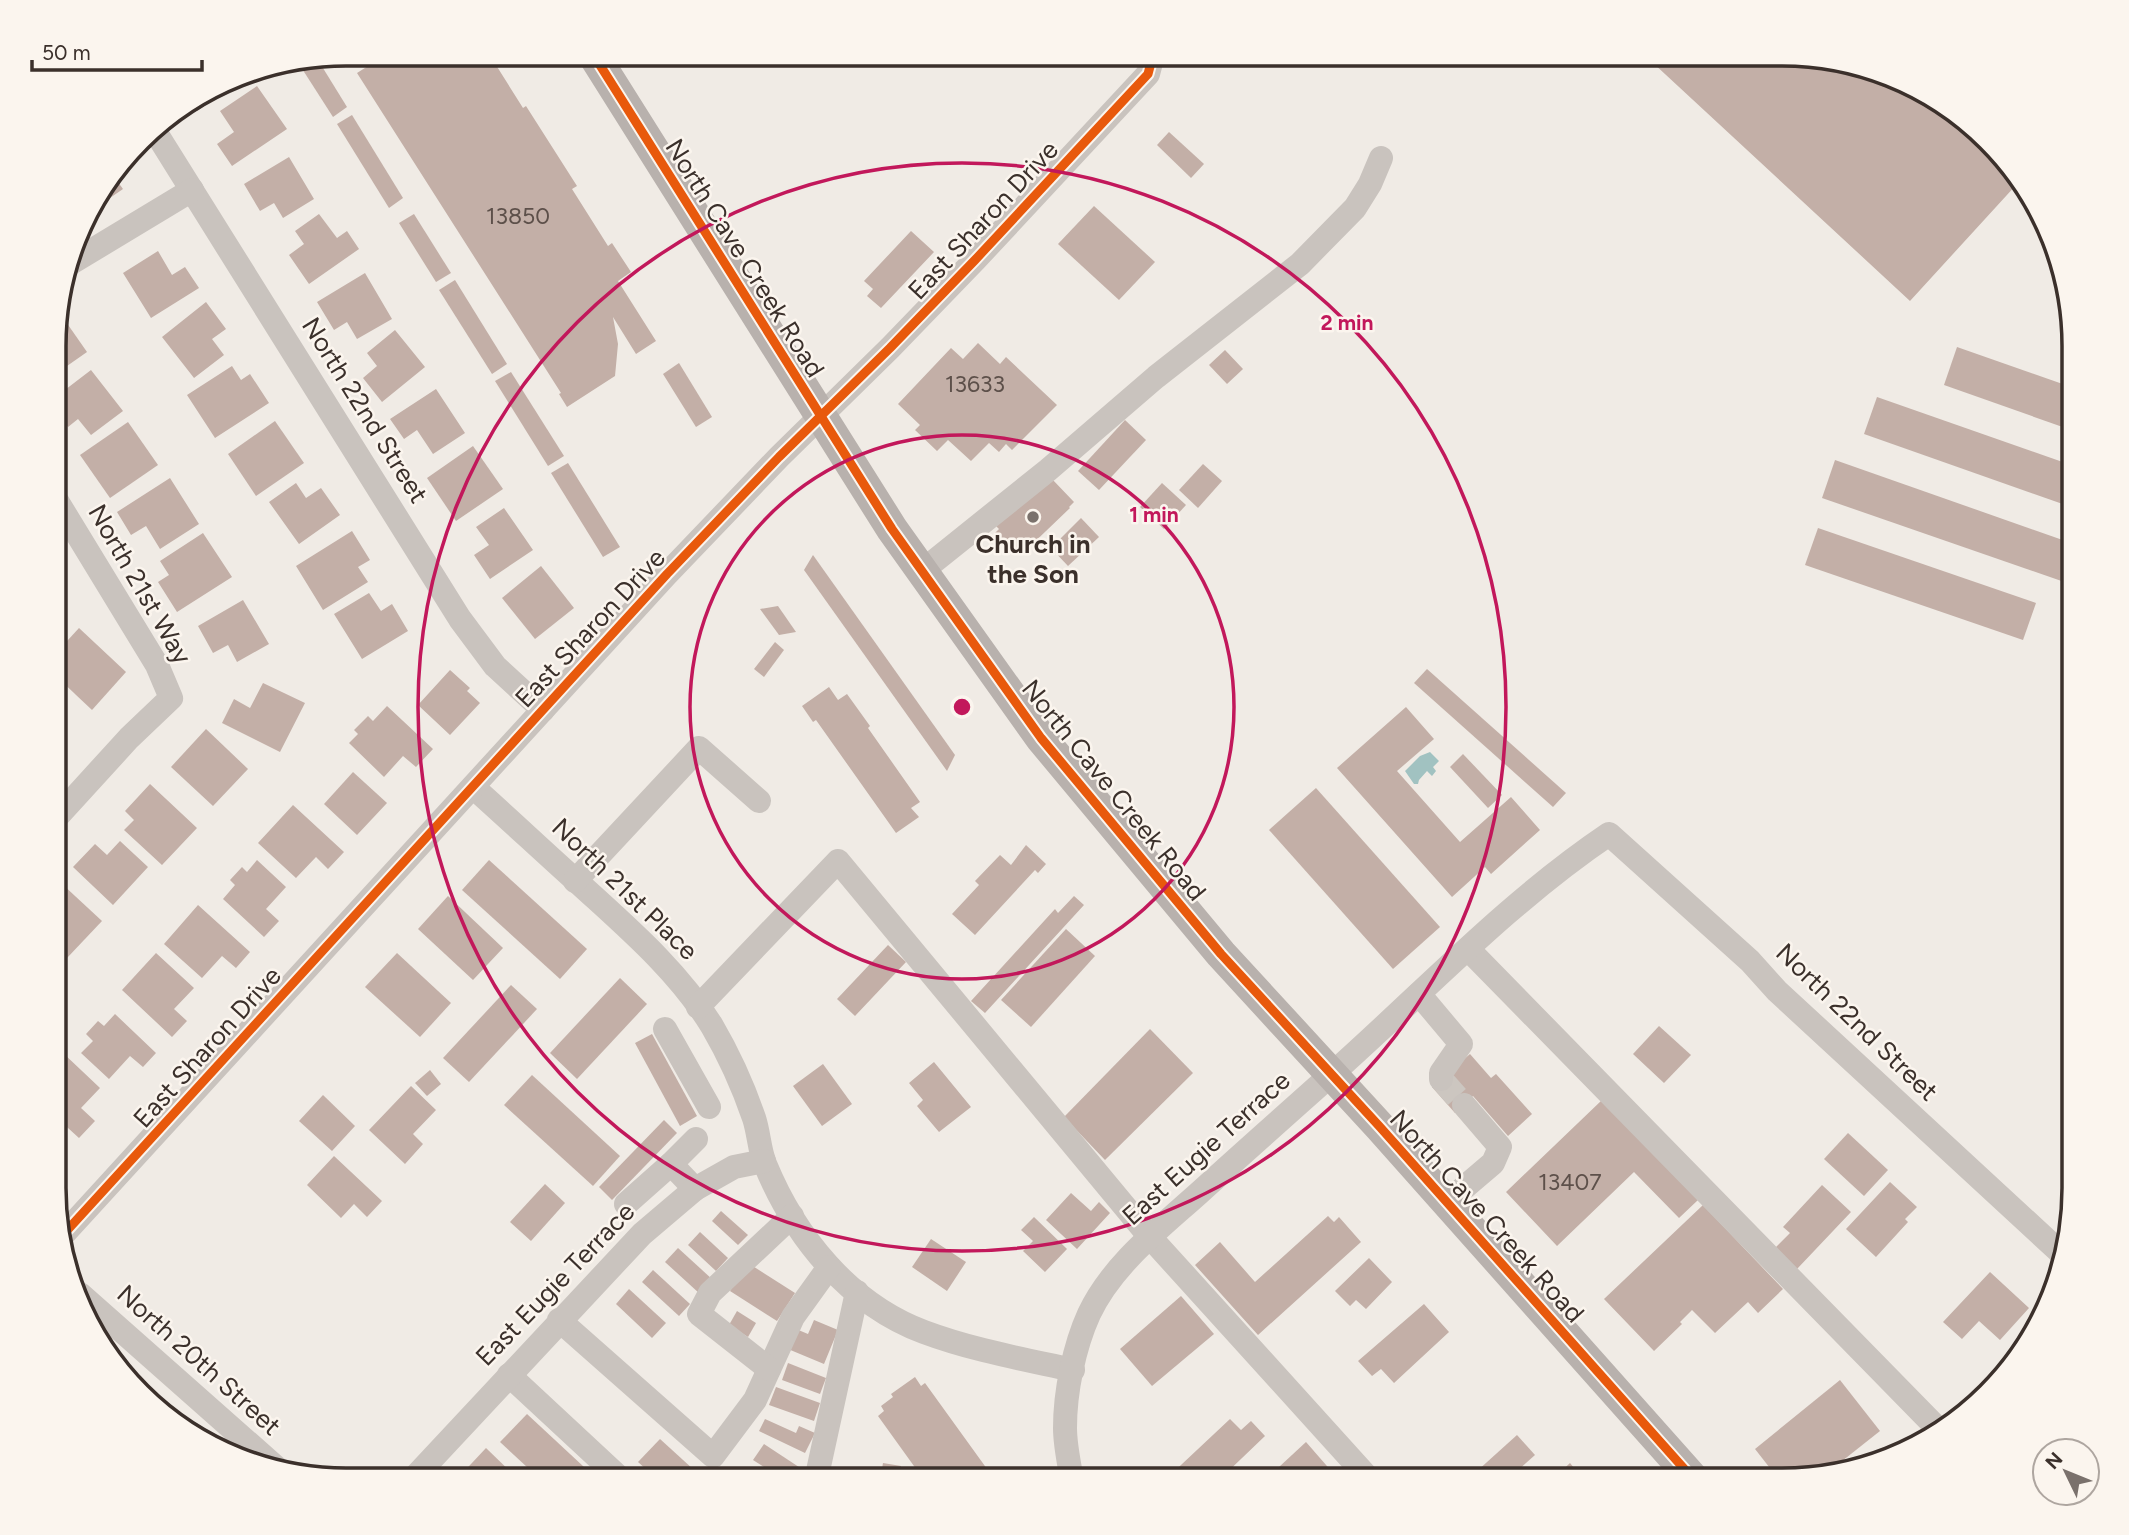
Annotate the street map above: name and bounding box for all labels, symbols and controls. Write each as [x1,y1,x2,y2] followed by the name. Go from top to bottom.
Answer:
[32,28,201,72] scale bar
[42,40,91,65] text: 50 m
[659,133,831,383] street label: North Cave Creek Road
[901,134,1065,306] street label: East Sharon Drive
[486,202,550,230] house number: 13850
[1321,310,1373,335] text: 2 min
[295,311,435,509] street label: North 22nd Street
[945,370,1005,398] house number: 13633
[81,498,199,670] street label: North 21st Way
[1129,502,1179,527] text: 1 min
[1025,509,1041,525] marker: Church in the Son
[975,528,1091,590] place label: Church in the Son
[508,542,672,714] street label: East Sharon Drive
[1015,673,1213,907] street label: North Cave Creek Road
[950,695,974,719] centre of rings
[545,811,705,967] street label: North 21st Place
[1769,937,1945,1108] street label: North 22nd Street
[126,960,288,1134] street label: East Sharon Drive
[1115,1064,1297,1232] street label: East Eugie Terrace
[1383,1103,1591,1329] street label: North Cave Creek Road
[1538,1168,1602,1196] house number: 13407
[469,1196,641,1372] street label: East Eugie Terrace
[110,1278,288,1442] street label: North 20th Street
[2031,1437,2101,1507] north arrow
[2041,1448,2067,1474] text: N

